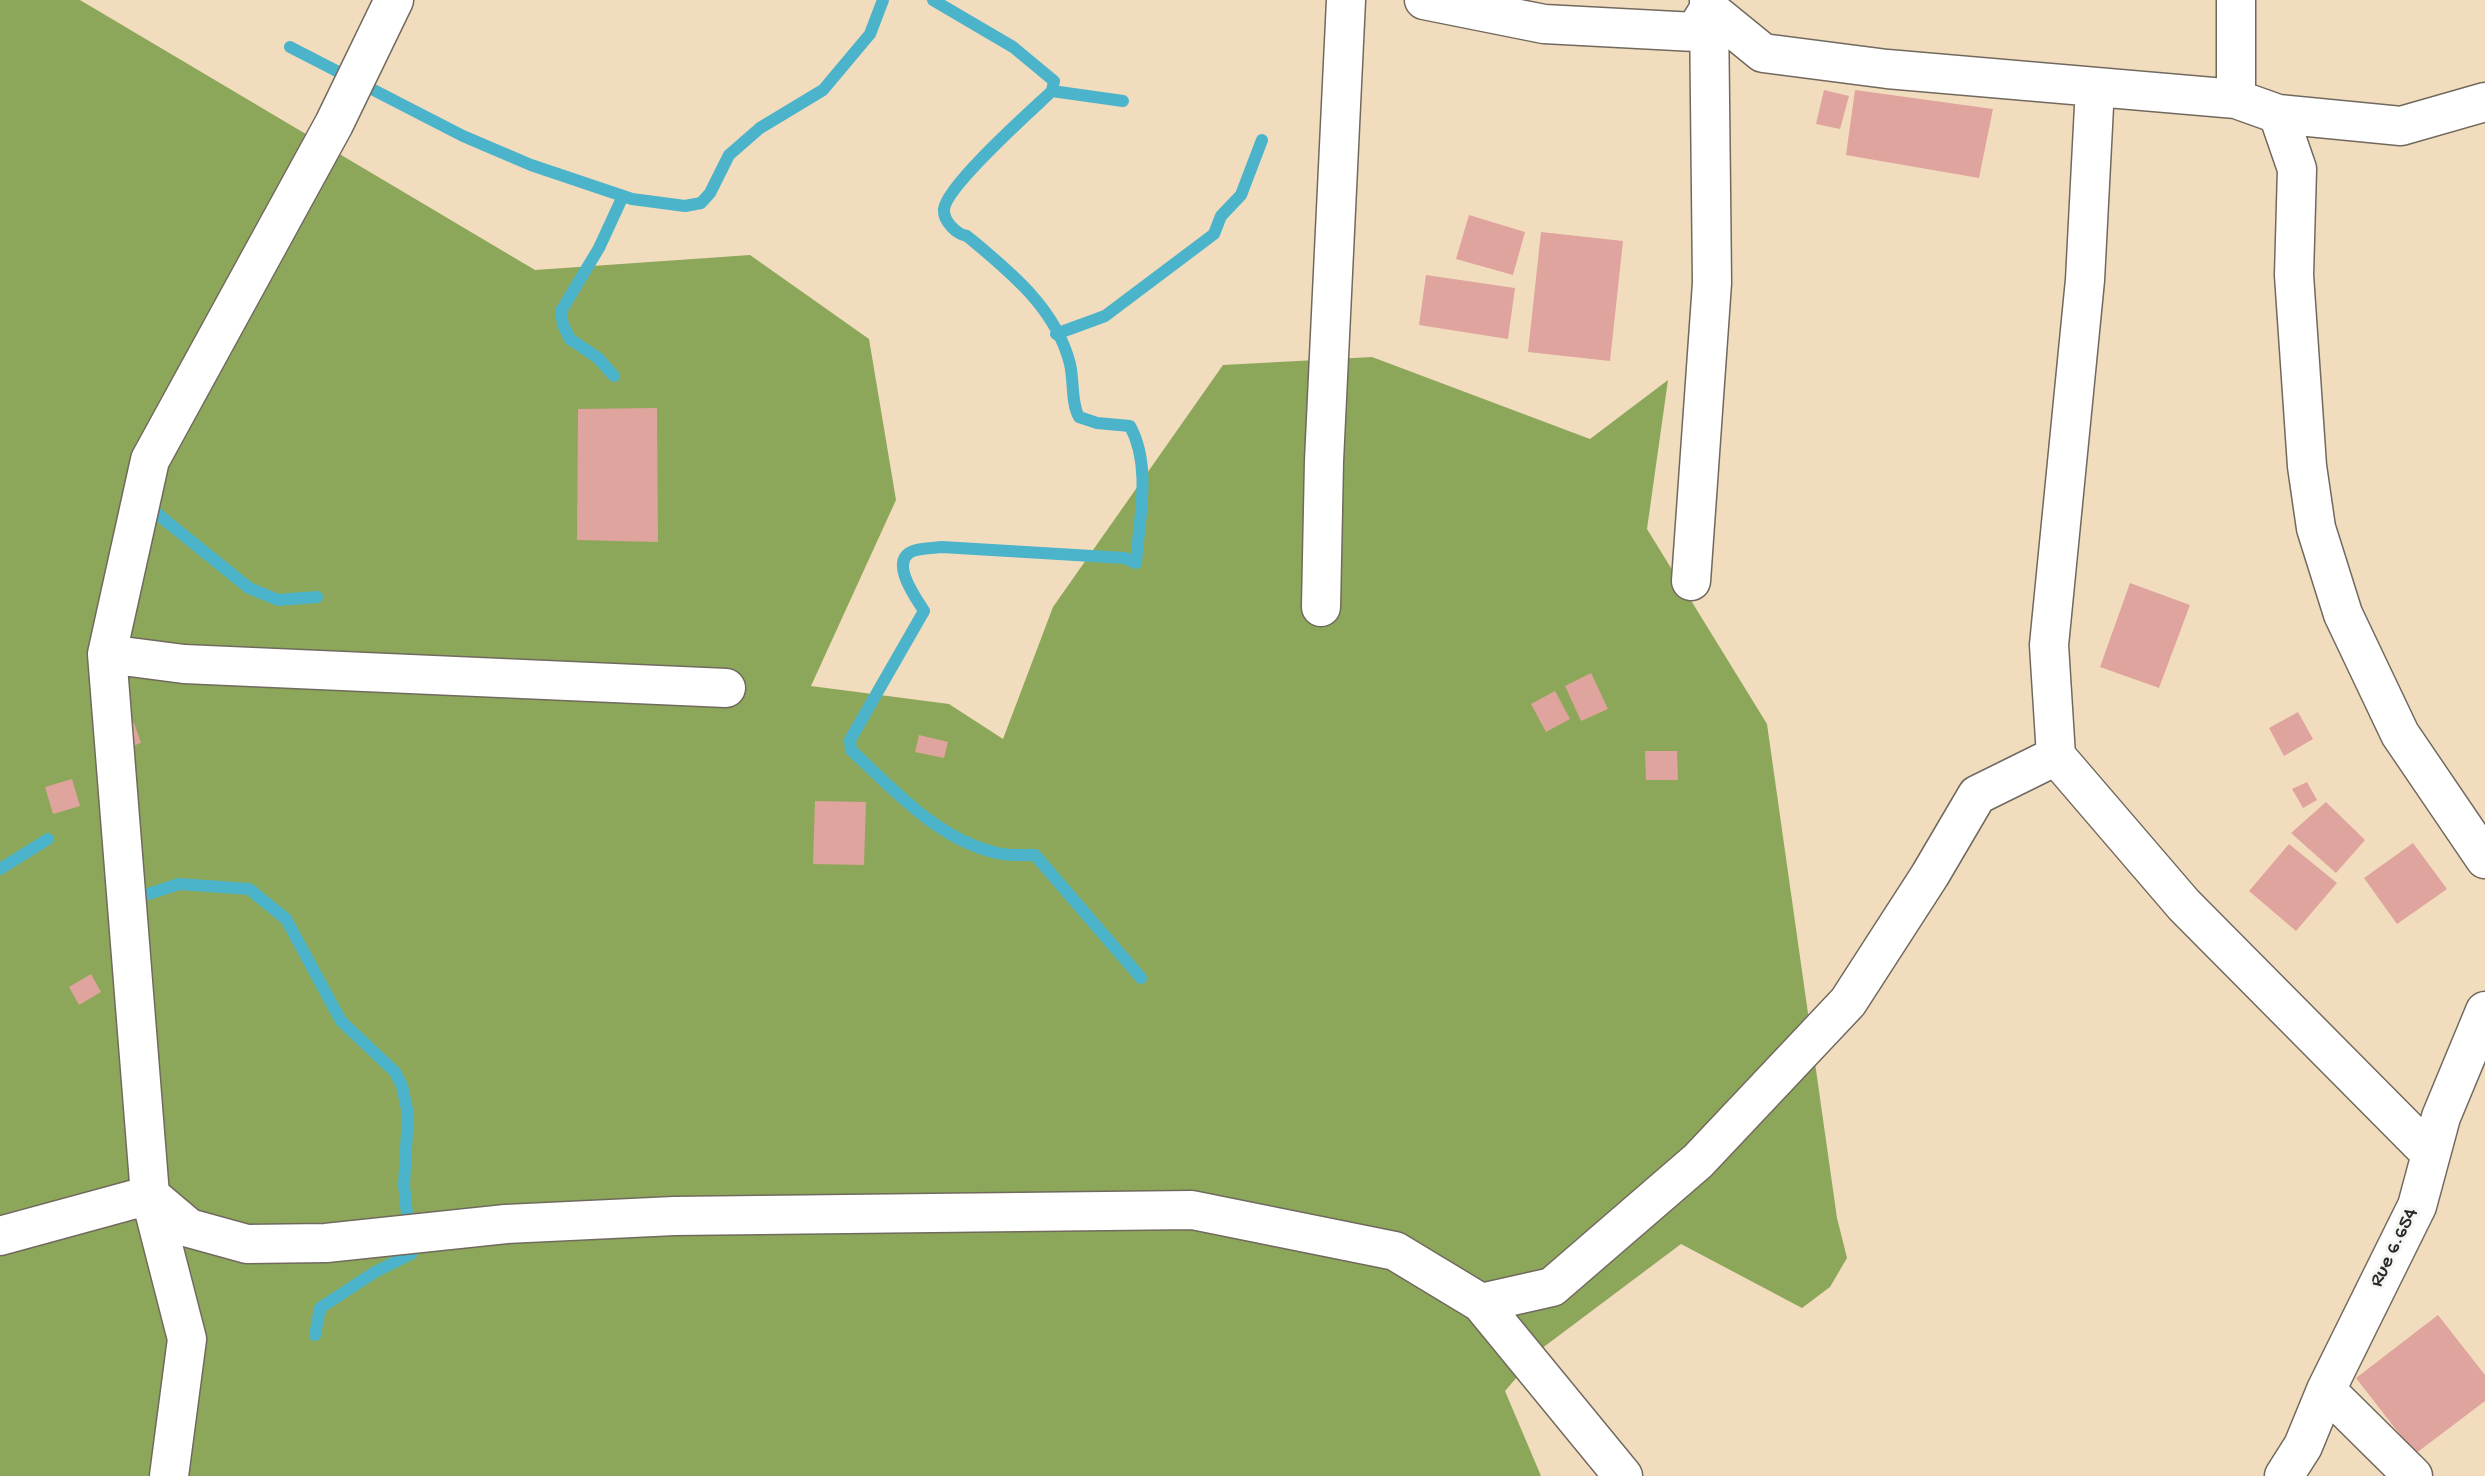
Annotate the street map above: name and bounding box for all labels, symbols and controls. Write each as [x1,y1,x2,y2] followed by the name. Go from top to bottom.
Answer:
[2365,1204,2425,1292] street label: Rue 6.654

